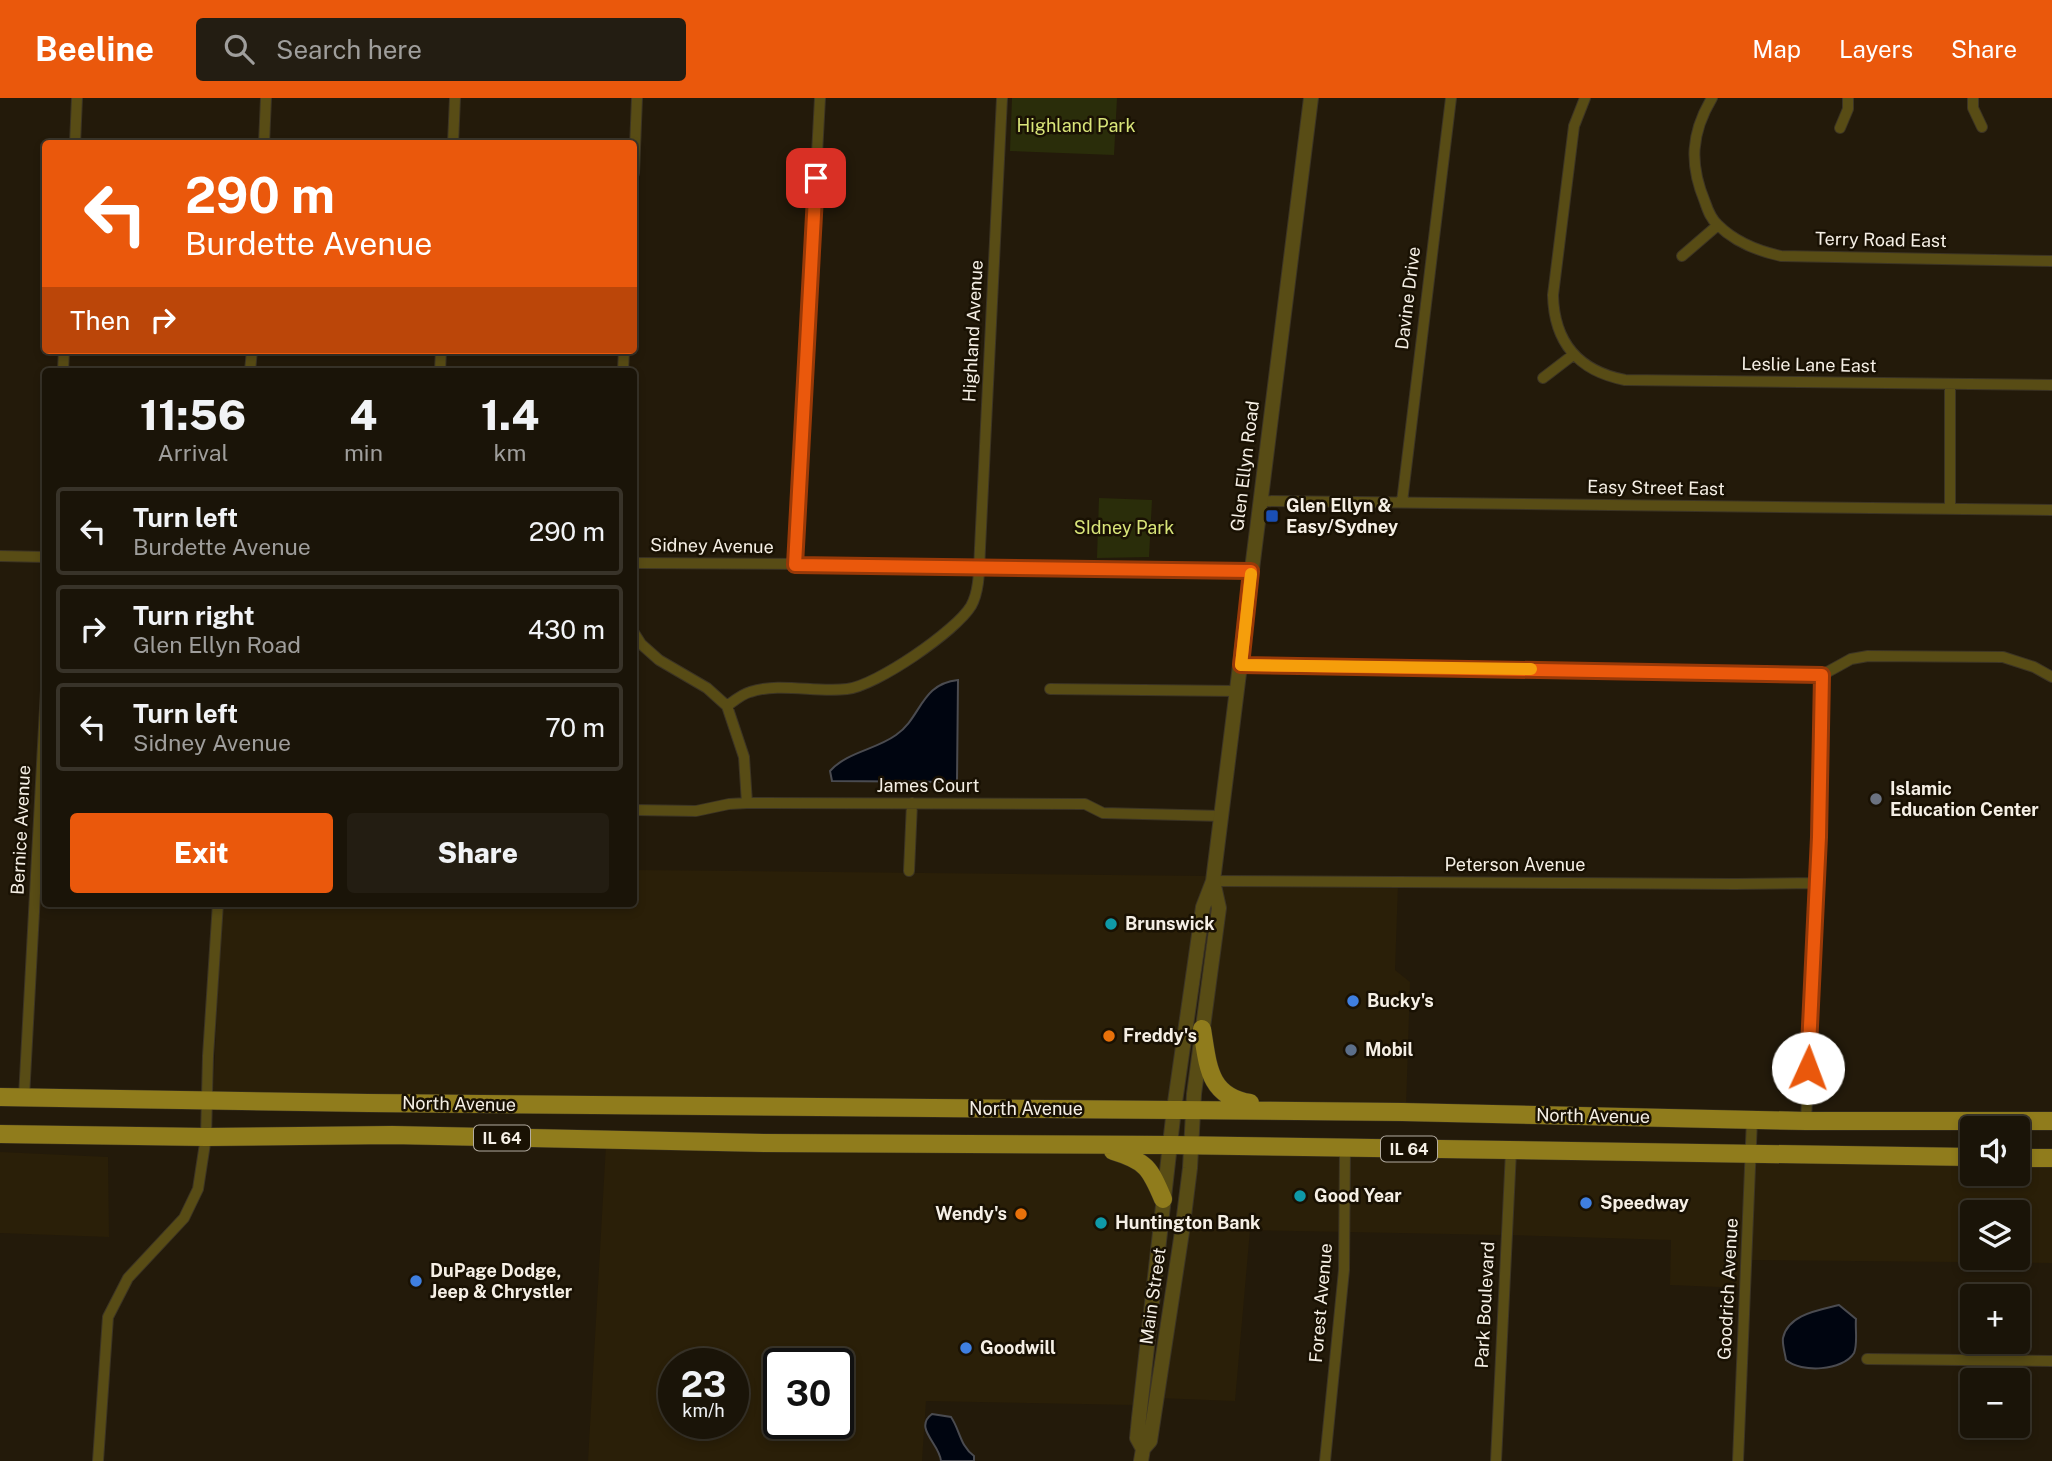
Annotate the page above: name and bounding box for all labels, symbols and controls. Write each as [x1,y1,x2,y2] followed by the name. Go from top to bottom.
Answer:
[196,18,686,81] search box
[35,30,154,68] text: Beeline
[220,30,258,68] icon: search
[276,34,422,65] text: Search here
[1752,35,1801,63] text: Map
[1839,35,1913,63] text: Layers
[1951,35,2017,63] text: Share
[1017,115,1136,136] park label: Highland Park
[786,148,846,208] pin
[797,159,835,197] icon: arrive
[185,166,335,224] text: 290 m
[70,168,161,259] icon: left
[185,225,432,262] text: Burdette Avenue
[1815,228,1947,251] street label: Terry Road East
[1391,245,1424,351] street label: Davine Drive
[958,259,987,403] street label: Highland Avenue
[144,301,182,339] icon: right
[70,305,130,336] text: Then
[1741,353,1877,376] street label: Leslie Lane East
[140,390,246,439] text: 11:56
[349,390,377,439] text: 4
[481,390,539,439] text: 1.4
[1226,399,1263,532] street label: Glen Ellyn Road
[157,439,228,466] text: Arrival
[344,439,383,466] text: min
[494,439,526,466] text: km
[1587,476,1725,499] street label: Easy Street East
[1286,495,1398,537] place label: Glen Ellyn & Easy/Sydney
[133,502,238,533] text: Turn left
[1264,508,1280,524] marker: Glen Ellyn & Easy/Sydney
[74,512,112,550] icon: left
[529,516,605,547] text: 290 m
[1074,517,1174,538] park label: SIdney Park
[133,533,311,560] text: Burdette Avenue
[650,534,774,557] street label: Sidney Avenue
[133,600,255,631] text: Turn right
[74,610,112,648] icon: right
[528,614,605,645] text: 430 m
[133,631,301,658] text: Glen Ellyn Road
[133,698,238,729] text: Turn left
[74,708,112,746] icon: left
[545,712,605,743] text: 70 m
[133,729,291,756] text: Sidney Avenue
[7,764,34,896] street label: Bernice Avenue
[877,775,979,796] street label: James Court
[1890,778,2039,820] place label: Islamic Education Center
[1868,791,1884,807] marker: Islamic Education Center
[70,813,333,893] button: Exit
[347,813,609,893] button: Share
[1445,854,1585,875] street label: Peterson Avenue
[1125,913,1215,934] place label: Brunswick
[1103,916,1119,932] marker: Brunswick
[1367,990,1434,1011] place label: Bucky's
[1345,993,1361,1009] marker: Bucky's
[1123,1025,1197,1046] place label: Freddy's
[1101,1028,1117,1044] marker: Freddy's
[1771,1031,1845,1105] position arrow
[1365,1039,1413,1060] place label: Mobil
[1343,1042,1359,1058] marker: Mobil
[402,1092,516,1115] street label: North Avenue
[969,1098,1083,1119] street label: North Avenue
[1536,1104,1650,1127] street label: North Avenue
[1960,1116,2030,1438] map controls
[1960,1116,2030,1186] button: sound
[474,1126,530,1150] road number: IL 64
[1381,1136,1437,1162] road number: IL 64
[1314,1185,1402,1206] place label: Good Year
[1292,1188,1308,1204] marker: Good Year
[1600,1192,1689,1213] place label: Speedway
[1578,1195,1594,1211] marker: Speedway
[1960,1200,2030,1270] button: layers
[935,1203,1007,1224] place label: Wendy's
[1013,1206,1029,1222] marker: Wendy's
[1115,1212,1261,1233] place label: Huntington Bank
[1093,1215,1109,1231] marker: Huntington Bank
[1713,1217,1742,1360] street label: Goodrich Avenue
[1471,1241,1498,1369] street label: Park Boulevard
[1305,1242,1336,1364] street label: Forest Avenue
[1135,1246,1170,1346] street label: Main Street
[430,1260,573,1302] place label: DuPage Dodge, Jeep & Chrystler
[408,1273,424,1289] marker: DuPage Dodge, Jeep & Chrystler
[1960,1284,2030,1354] button: +
[980,1337,1056,1358] place label: Goodwill
[958,1340,974,1356] marker: Goodwill
[763,1348,854,1439] speed limit sign: 30
[681,1364,726,1405] text: 23
[1960,1368,2030,1438] button: −
[682,1400,725,1421] text: km/h

